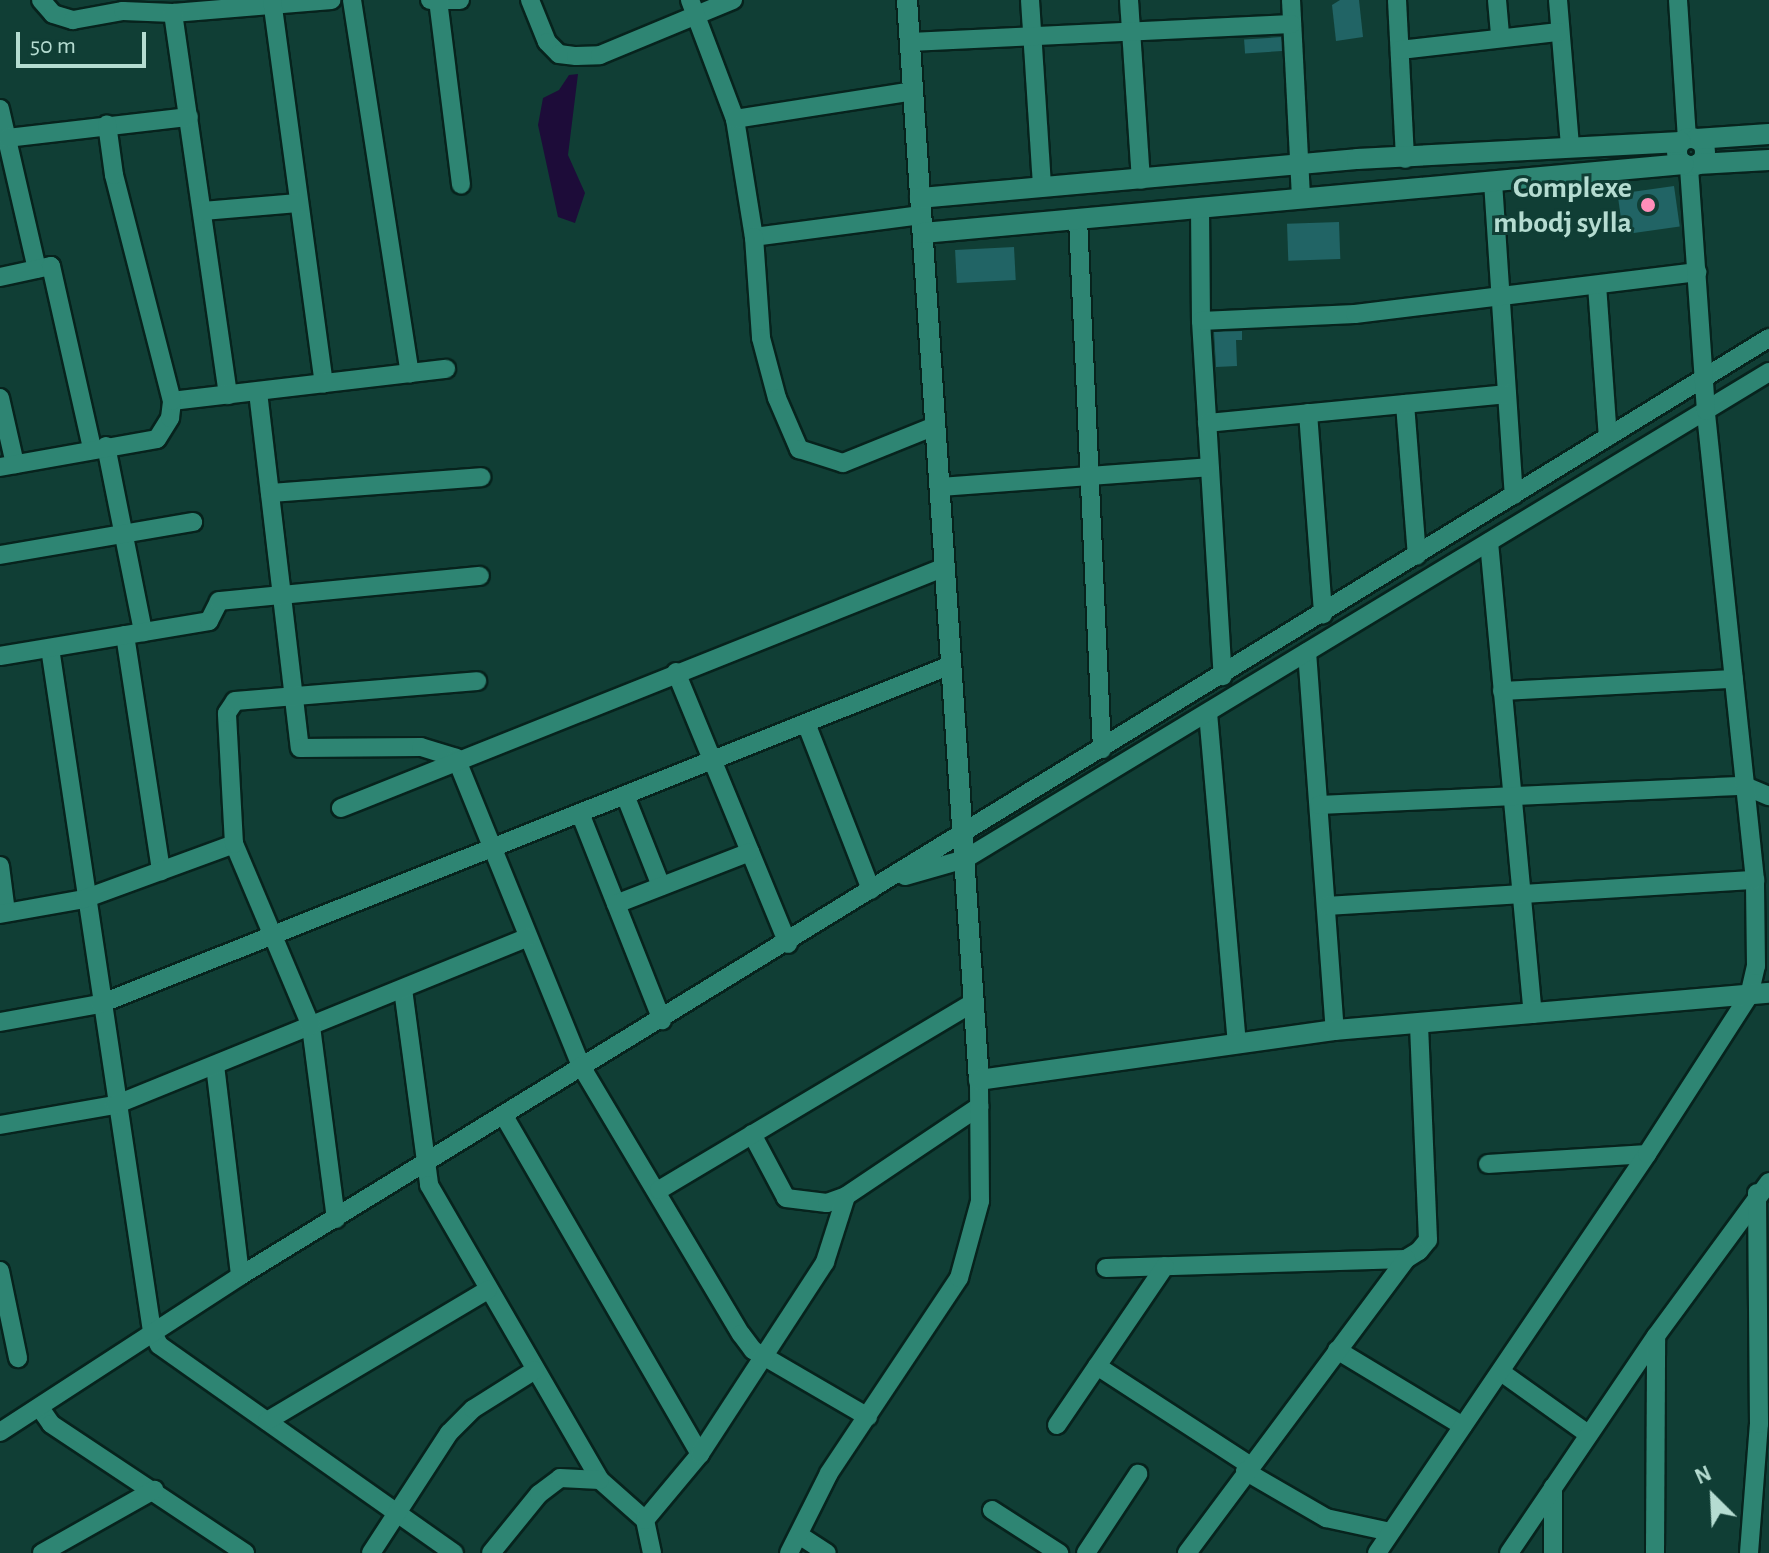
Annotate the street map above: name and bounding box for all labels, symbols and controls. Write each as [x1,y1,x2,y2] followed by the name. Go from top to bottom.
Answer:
[20,16,150,66] scale bar
[30,34,76,58] text: 50 m
[1493,170,1632,240] place label: Complexe mbodj sylla
[1639,196,1657,214] marker: Complexe mbodj sylla
[1673,1457,1753,1537] north arrow
[1692,1462,1715,1488] text: N

